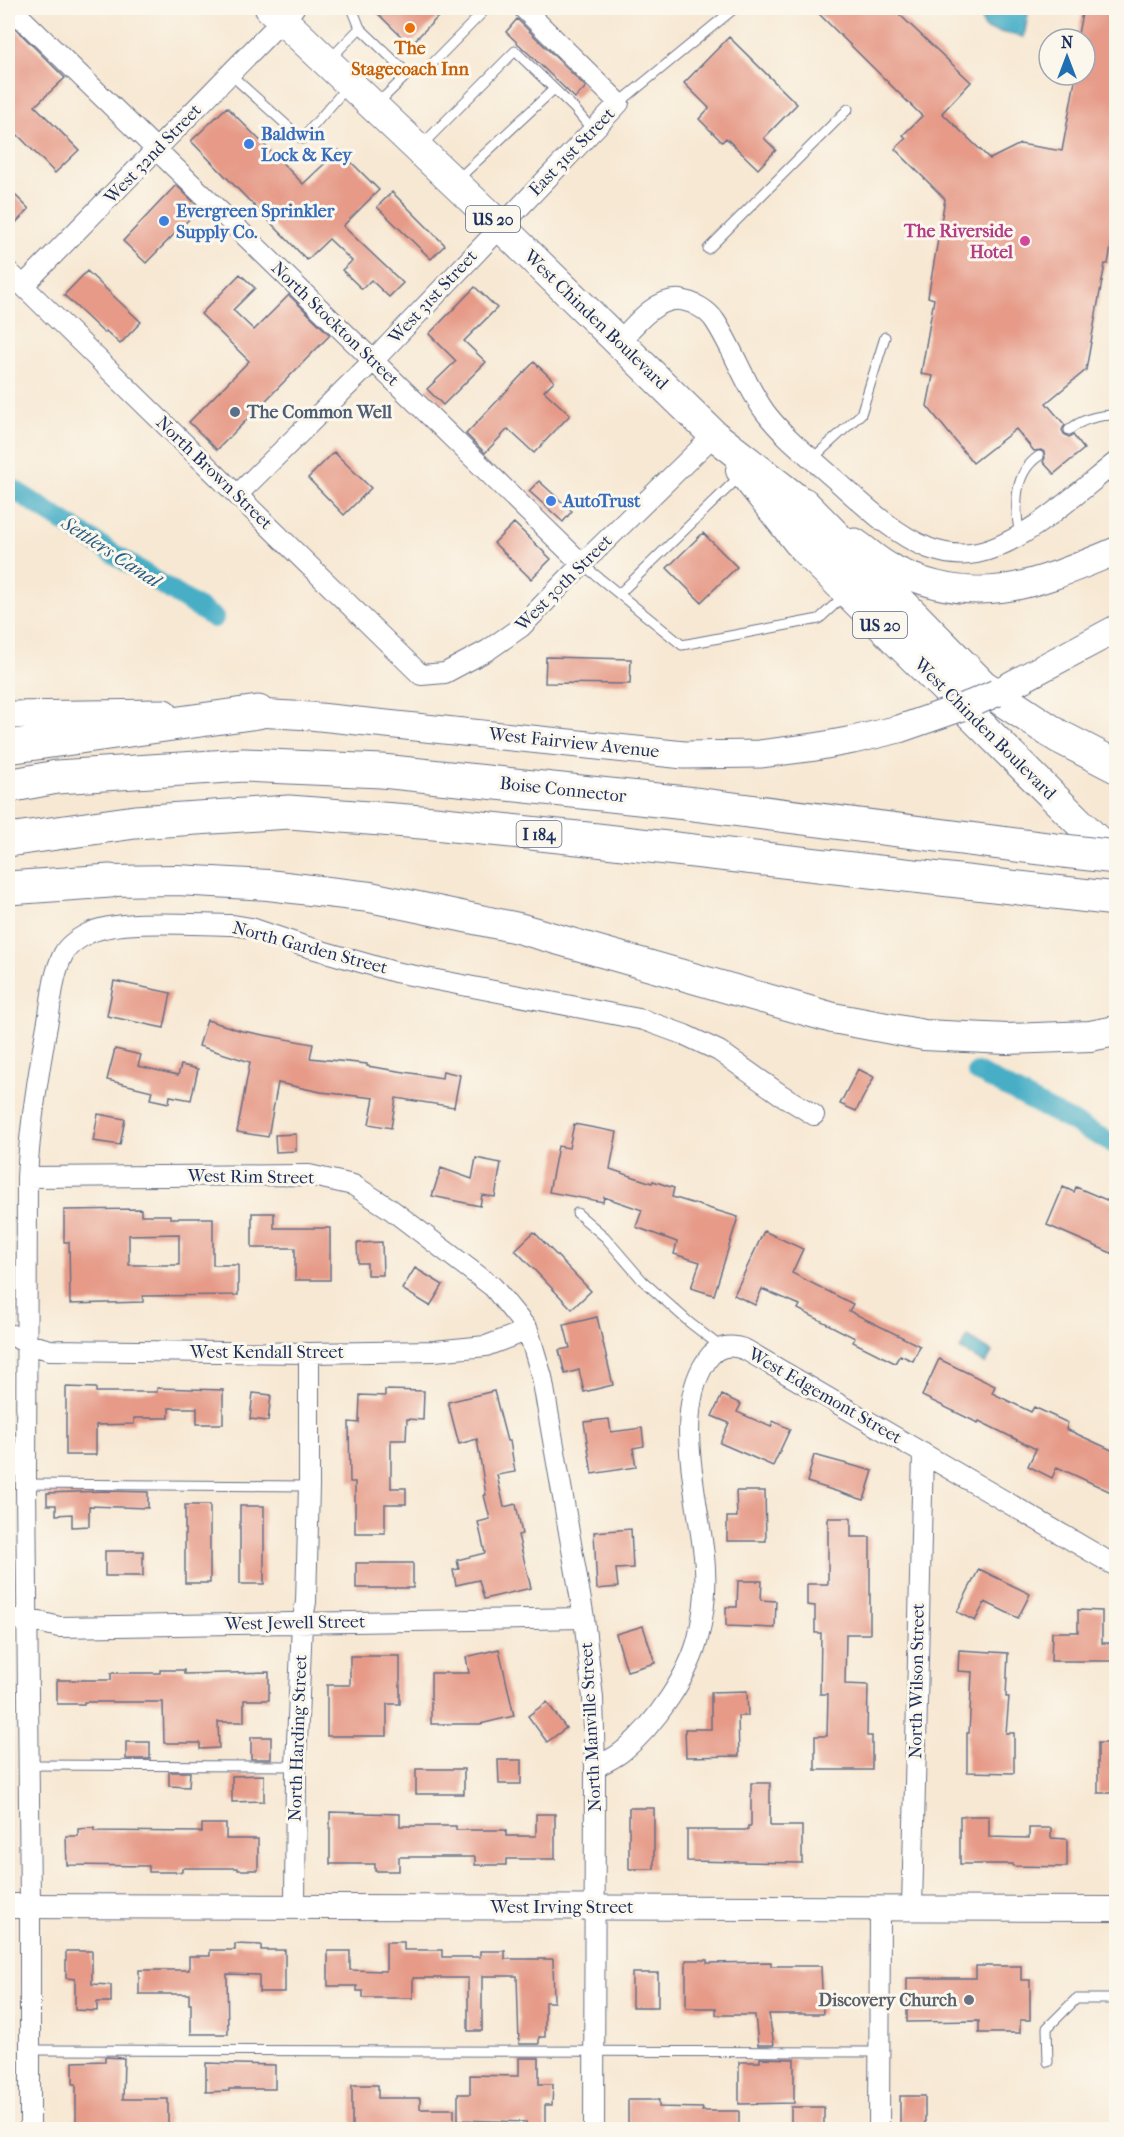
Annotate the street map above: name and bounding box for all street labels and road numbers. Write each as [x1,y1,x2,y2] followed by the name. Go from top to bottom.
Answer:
[99,99,206,209] street label: West 32nd Street
[525,103,620,200] street label: East 31st Street
[466,206,520,232] road number: US 20
[384,245,482,349] street label: West 31st Street
[519,245,673,394] street label: West Chinden Boulevard
[267,257,404,391] street label: North Stockton Street
[151,412,277,534] street label: North Brown Street
[511,530,617,636] street label: West 30th Street
[853,612,907,638] road number: US 20
[909,653,1060,804] street label: West Chinden Boulevard
[487,723,660,762] street label: West Fairview Avenue
[499,773,628,807] street label: Boise Connector
[516,821,562,847] road number: I 184
[230,917,390,979] street label: North Garden Street
[186,1165,315,1189] street label: West Rim Street
[189,1342,344,1363] street label: West Kendall Street
[744,1343,906,1449] street label: West Edgemont Street
[905,1602,929,1759] street label: North Wilson Street
[223,1611,366,1635] street label: West Jewell Street
[576,1641,606,1812] street label: North Manville Street
[285,1654,311,1822] street label: North Harding Street
[490,1897,634,1918] street label: West Irving Street

